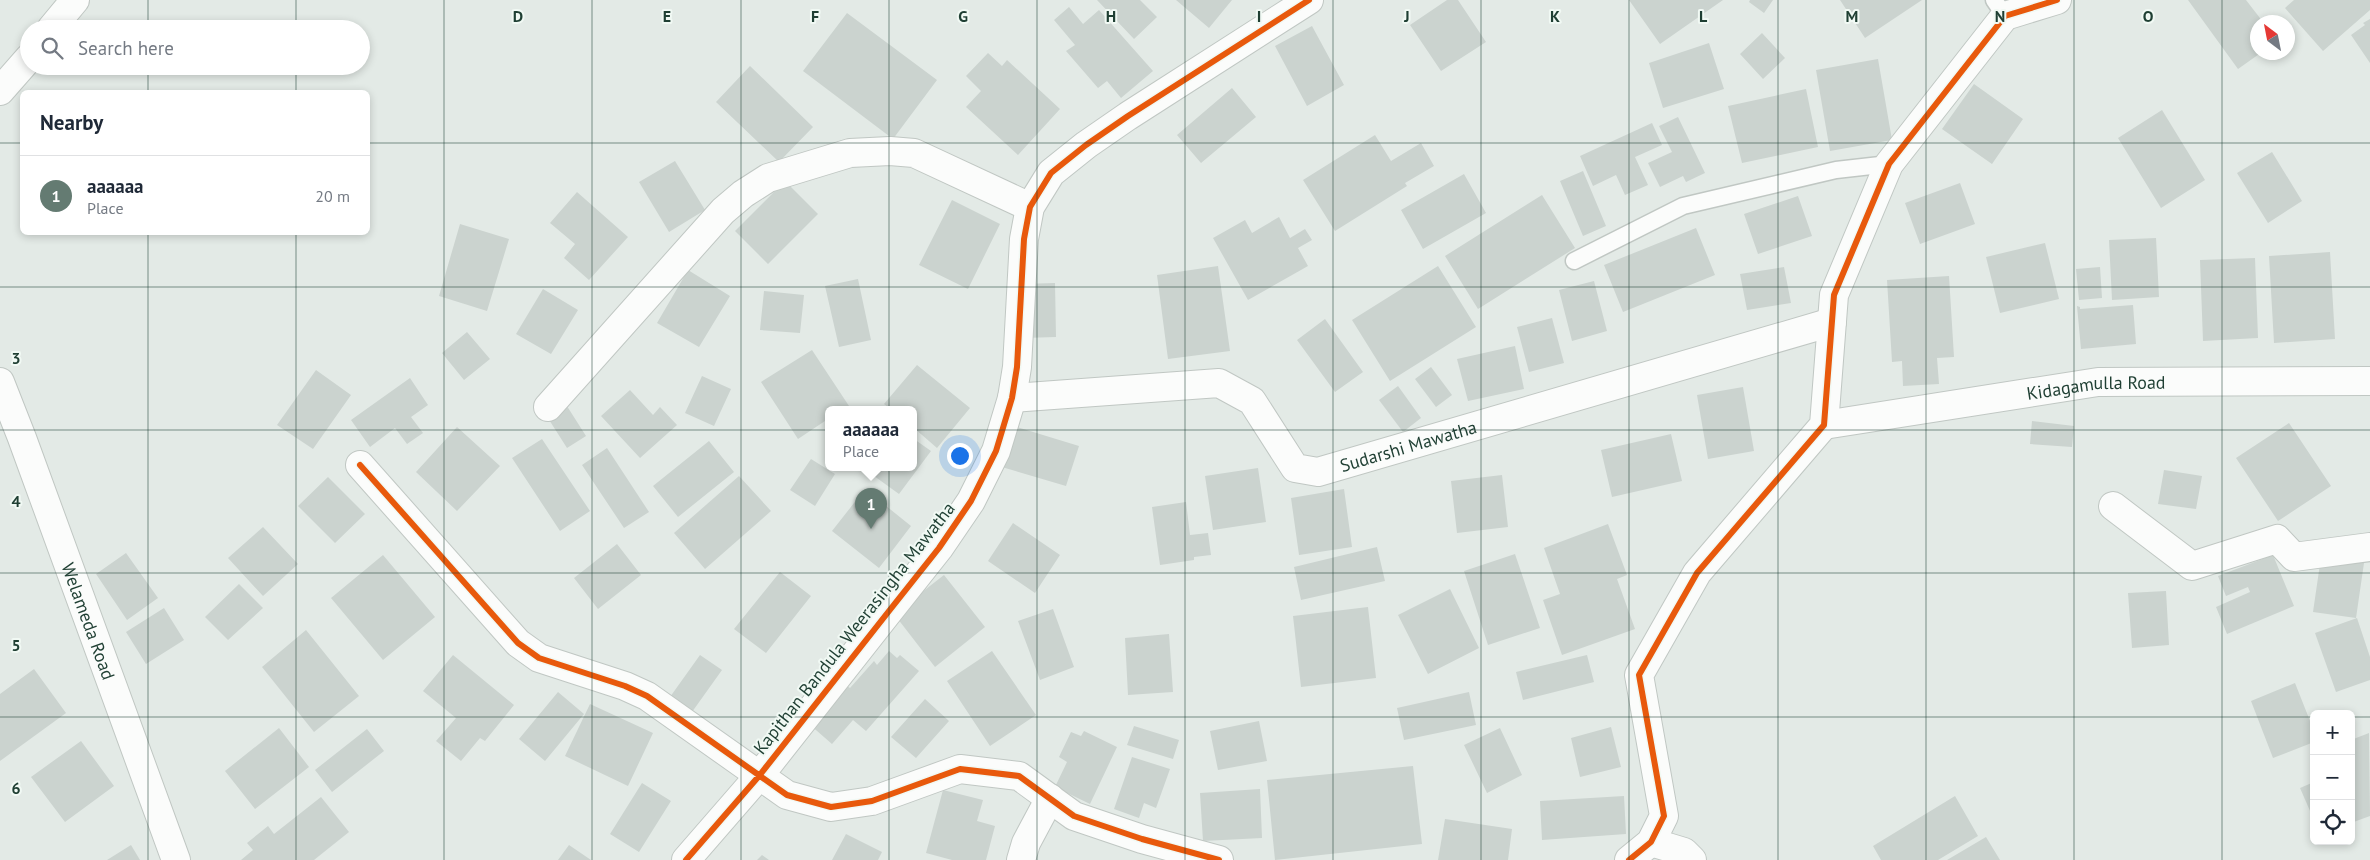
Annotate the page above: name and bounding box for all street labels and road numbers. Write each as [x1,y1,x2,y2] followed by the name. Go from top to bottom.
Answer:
[2025,370,2166,405] street label: Kidagamulla Road
[1337,415,1479,477] street label: Sudarshi Mawatha
[748,497,960,759] street label: Kapithan Bandula Weerasingha Mawatha
[57,559,121,683] street label: Welameda Road

